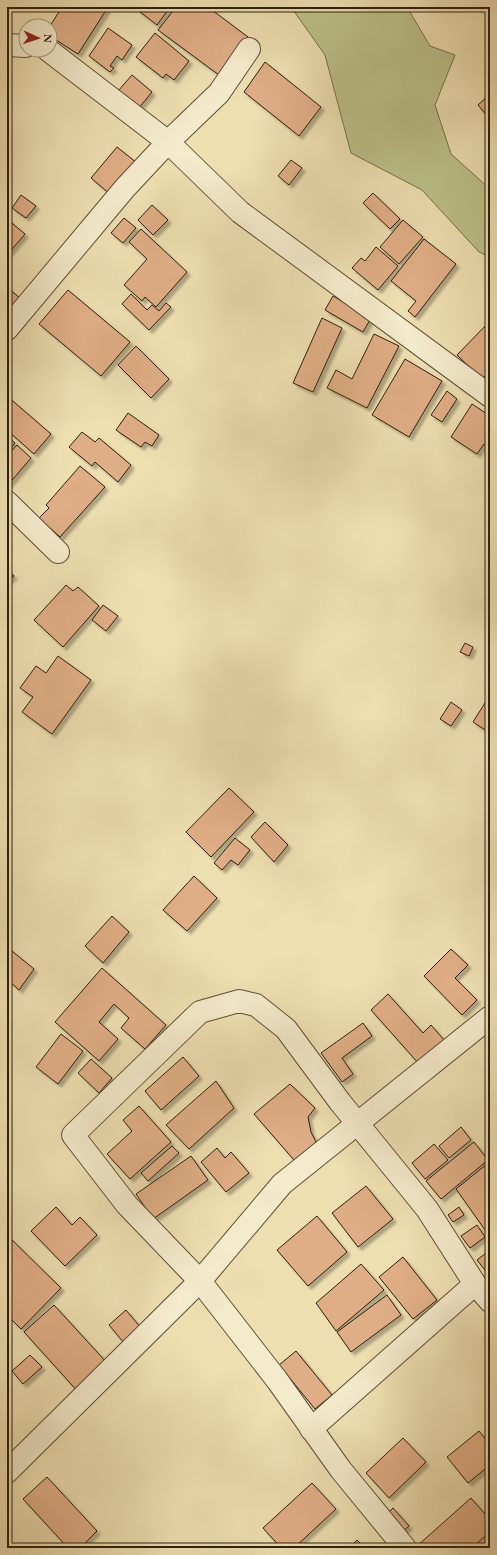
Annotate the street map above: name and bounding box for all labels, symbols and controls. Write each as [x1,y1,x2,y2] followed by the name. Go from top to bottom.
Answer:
[18,18,58,58] north arrow
[41,34,55,43] text: N

